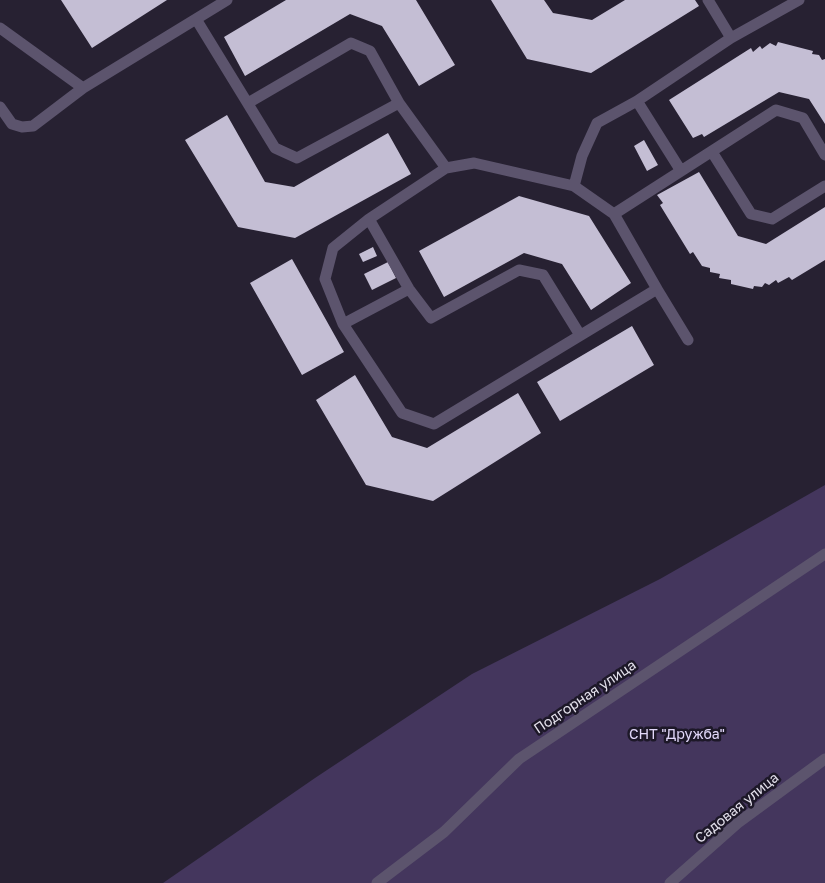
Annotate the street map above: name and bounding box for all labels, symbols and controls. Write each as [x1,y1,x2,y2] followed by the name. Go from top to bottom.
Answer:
[531,657,639,737] street label: Подгорная улица
[629,727,725,743] park label: СНТ "Дружба"
[692,769,782,847] street label: Садовая улица

